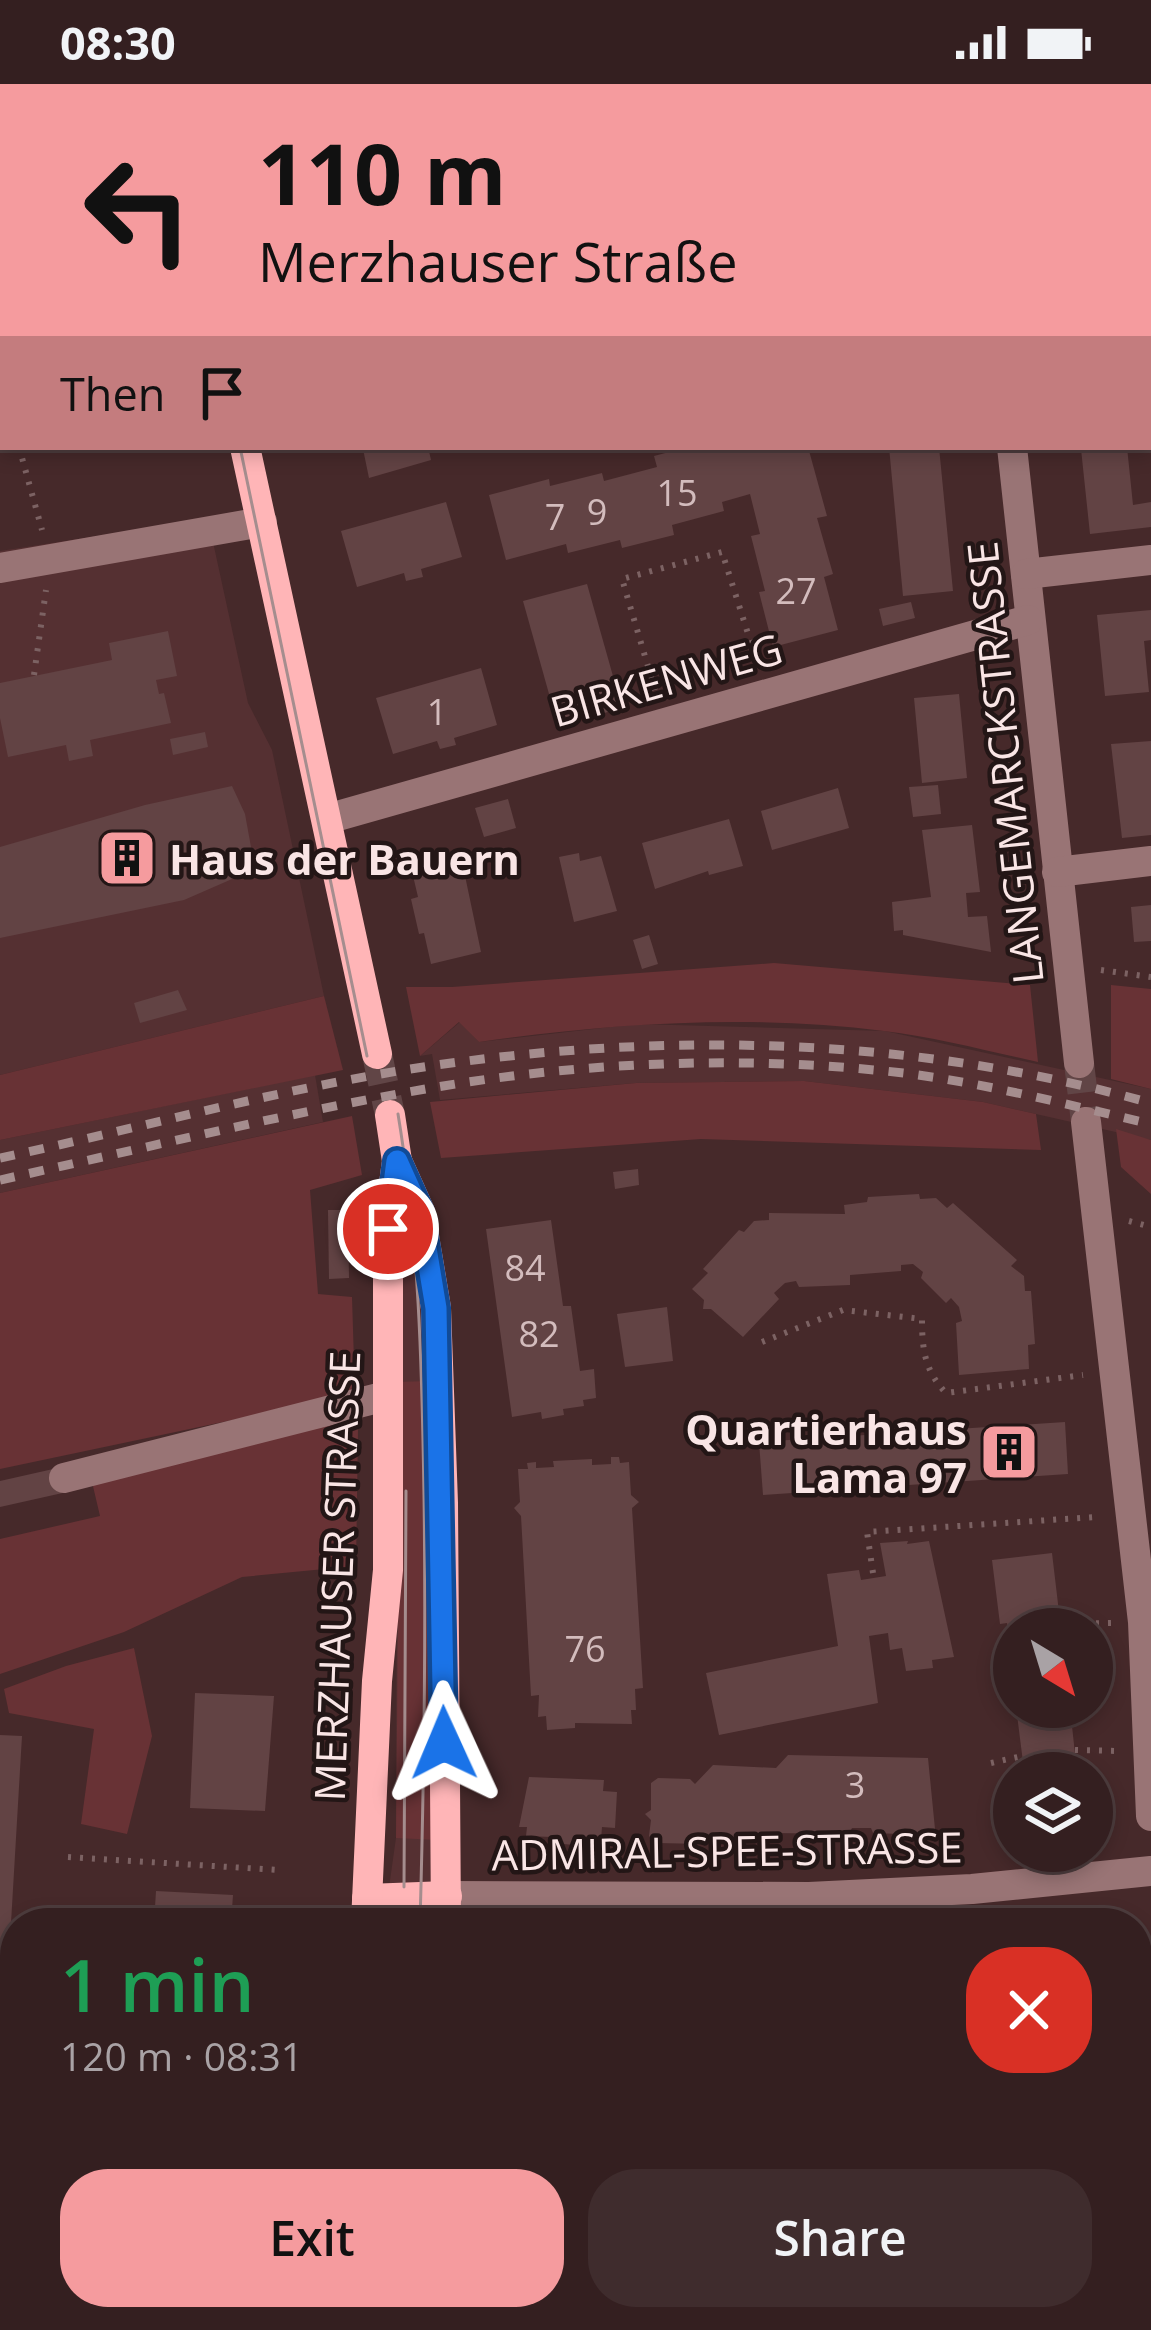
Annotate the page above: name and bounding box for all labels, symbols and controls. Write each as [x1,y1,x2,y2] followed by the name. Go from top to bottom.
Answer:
[60,12,176,73] text: 08:30
[258,115,506,230] text: 110 m
[60,132,216,288] icon: left
[258,224,738,298] text: Merzhauser Straße
[189,360,255,426] icon: arrive
[60,363,165,424] text: Then
[656,468,698,517] house number: 15
[587,487,607,536] house number: 9
[545,492,565,541] house number: 7
[952,539,1056,987] street label: LANGEMARCKSTRASSE
[775,566,817,615] house number: 27
[544,619,788,739] street label: BIRKENWEG
[427,687,447,736] house number: 1
[96,827,158,889] building icon: Haus der Bauern
[169,830,520,887] place label: Haus der Bauern
[337,1178,439,1280] pin
[355,1196,421,1262] icon: arrive
[504,1243,546,1292] house number: 84
[518,1309,560,1358] house number: 82
[300,1350,372,1802] street label: MERZHAUSER STRASSE
[685,1400,967,1505] place label: Quartierhaus Lama 97
[978,1421,1040,1483] building icon: Quartierhaus Lama 97
[993,1608,1113,1728] north arrow
[993,1608,1113,1872] map controls
[564,1624,606,1673] house number: 76
[381,1680,507,1806] position arrow
[993,1752,1113,1872] button: layers
[845,1760,865,1809] house number: 3
[491,1817,963,1883] street label: ADMIRAL-SPEE-STRASSE
[60,1935,254,2033] text: 1 min
[966,1947,1092,2073] button: close
[60,2029,303,2082] text: 120 m · 08:31
[60,2169,564,2307] button: Exit
[588,2169,1092,2307] button: Share

